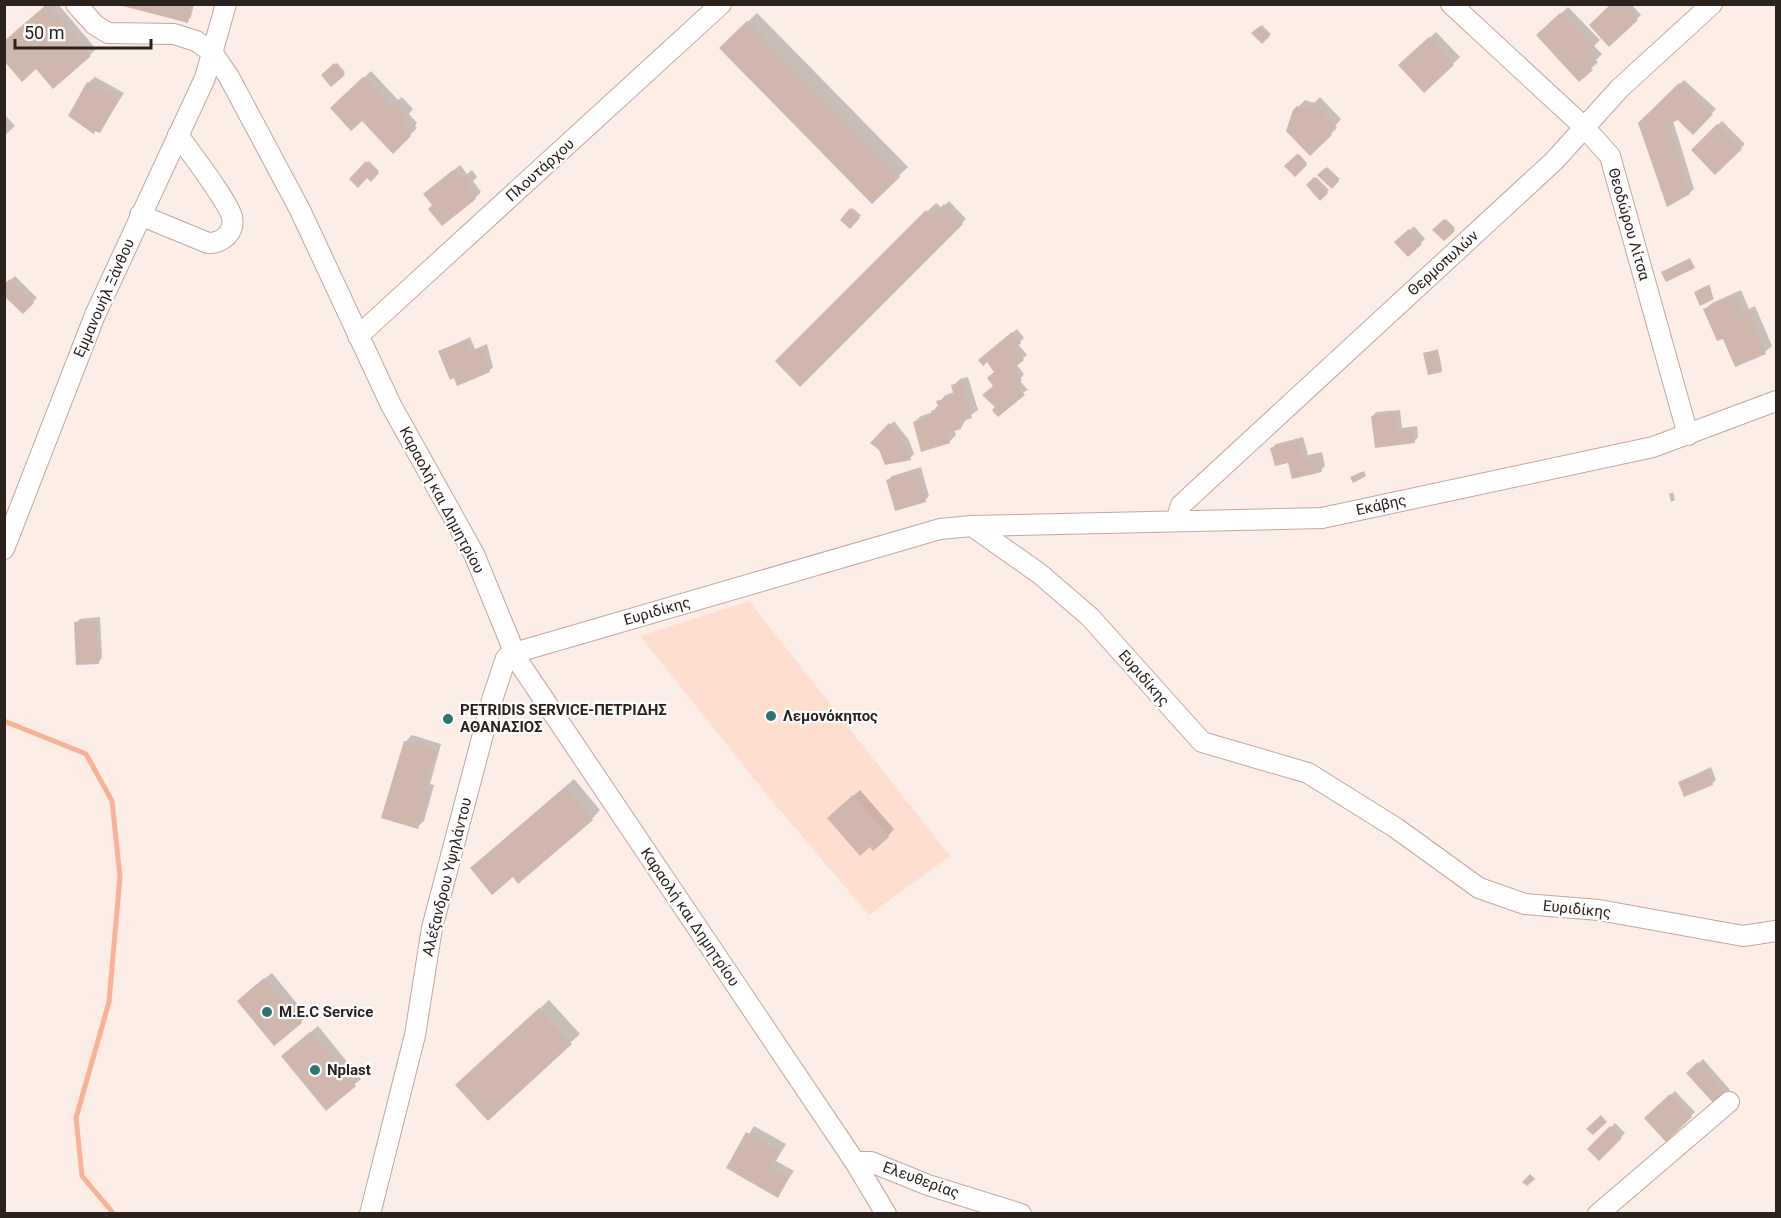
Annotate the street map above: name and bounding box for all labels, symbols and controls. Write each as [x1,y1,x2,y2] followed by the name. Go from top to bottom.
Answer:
[15,12,152,50] scale bar
[24,22,64,43] text: 50 m
[502,135,578,205] street label: Πλουτάρχου
[1604,166,1654,283] street label: Θεοδώρου Λίτσα
[1404,227,1482,299] street label: Θερμοπυλών
[70,236,138,360] street label: Εμμανουήλ Ξάνθου
[396,424,488,576] street label: Καραολή και Δημητρίου
[1354,491,1408,519] street label: Εκάβης
[622,593,692,629] street label: Ευριδίκης
[1115,646,1173,710] street label: Ευριδίκης
[460,701,667,736] place label: PETRIDIS SERVICE-ΠΕΤΡΙΔΗΣ ΑΘΑΝΑΣΙΟΣ
[783,707,878,725] place label: Λεμονόκηπος
[764,709,778,723] marker: Λεμονόκηπος
[441,712,455,726] marker: PETRIDIS SERVICE-ΠΕΤΡΙΔΗΣ ΑΘΑΝΑΣΙΟΣ
[419,796,475,958] street label: Αλέξανδρου Υψηλάντου
[637,844,743,990] street label: Καραολή και Δημητρίου
[1542,896,1612,922] street label: Ευριδίκης
[279,1003,373,1021] place label: M.E.C Service
[260,1005,274,1019] marker: M.E.C Service
[327,1061,371,1079] place label: Nplast
[308,1063,322,1077] marker: Nplast
[880,1158,962,1202] street label: Ελευθερίας

